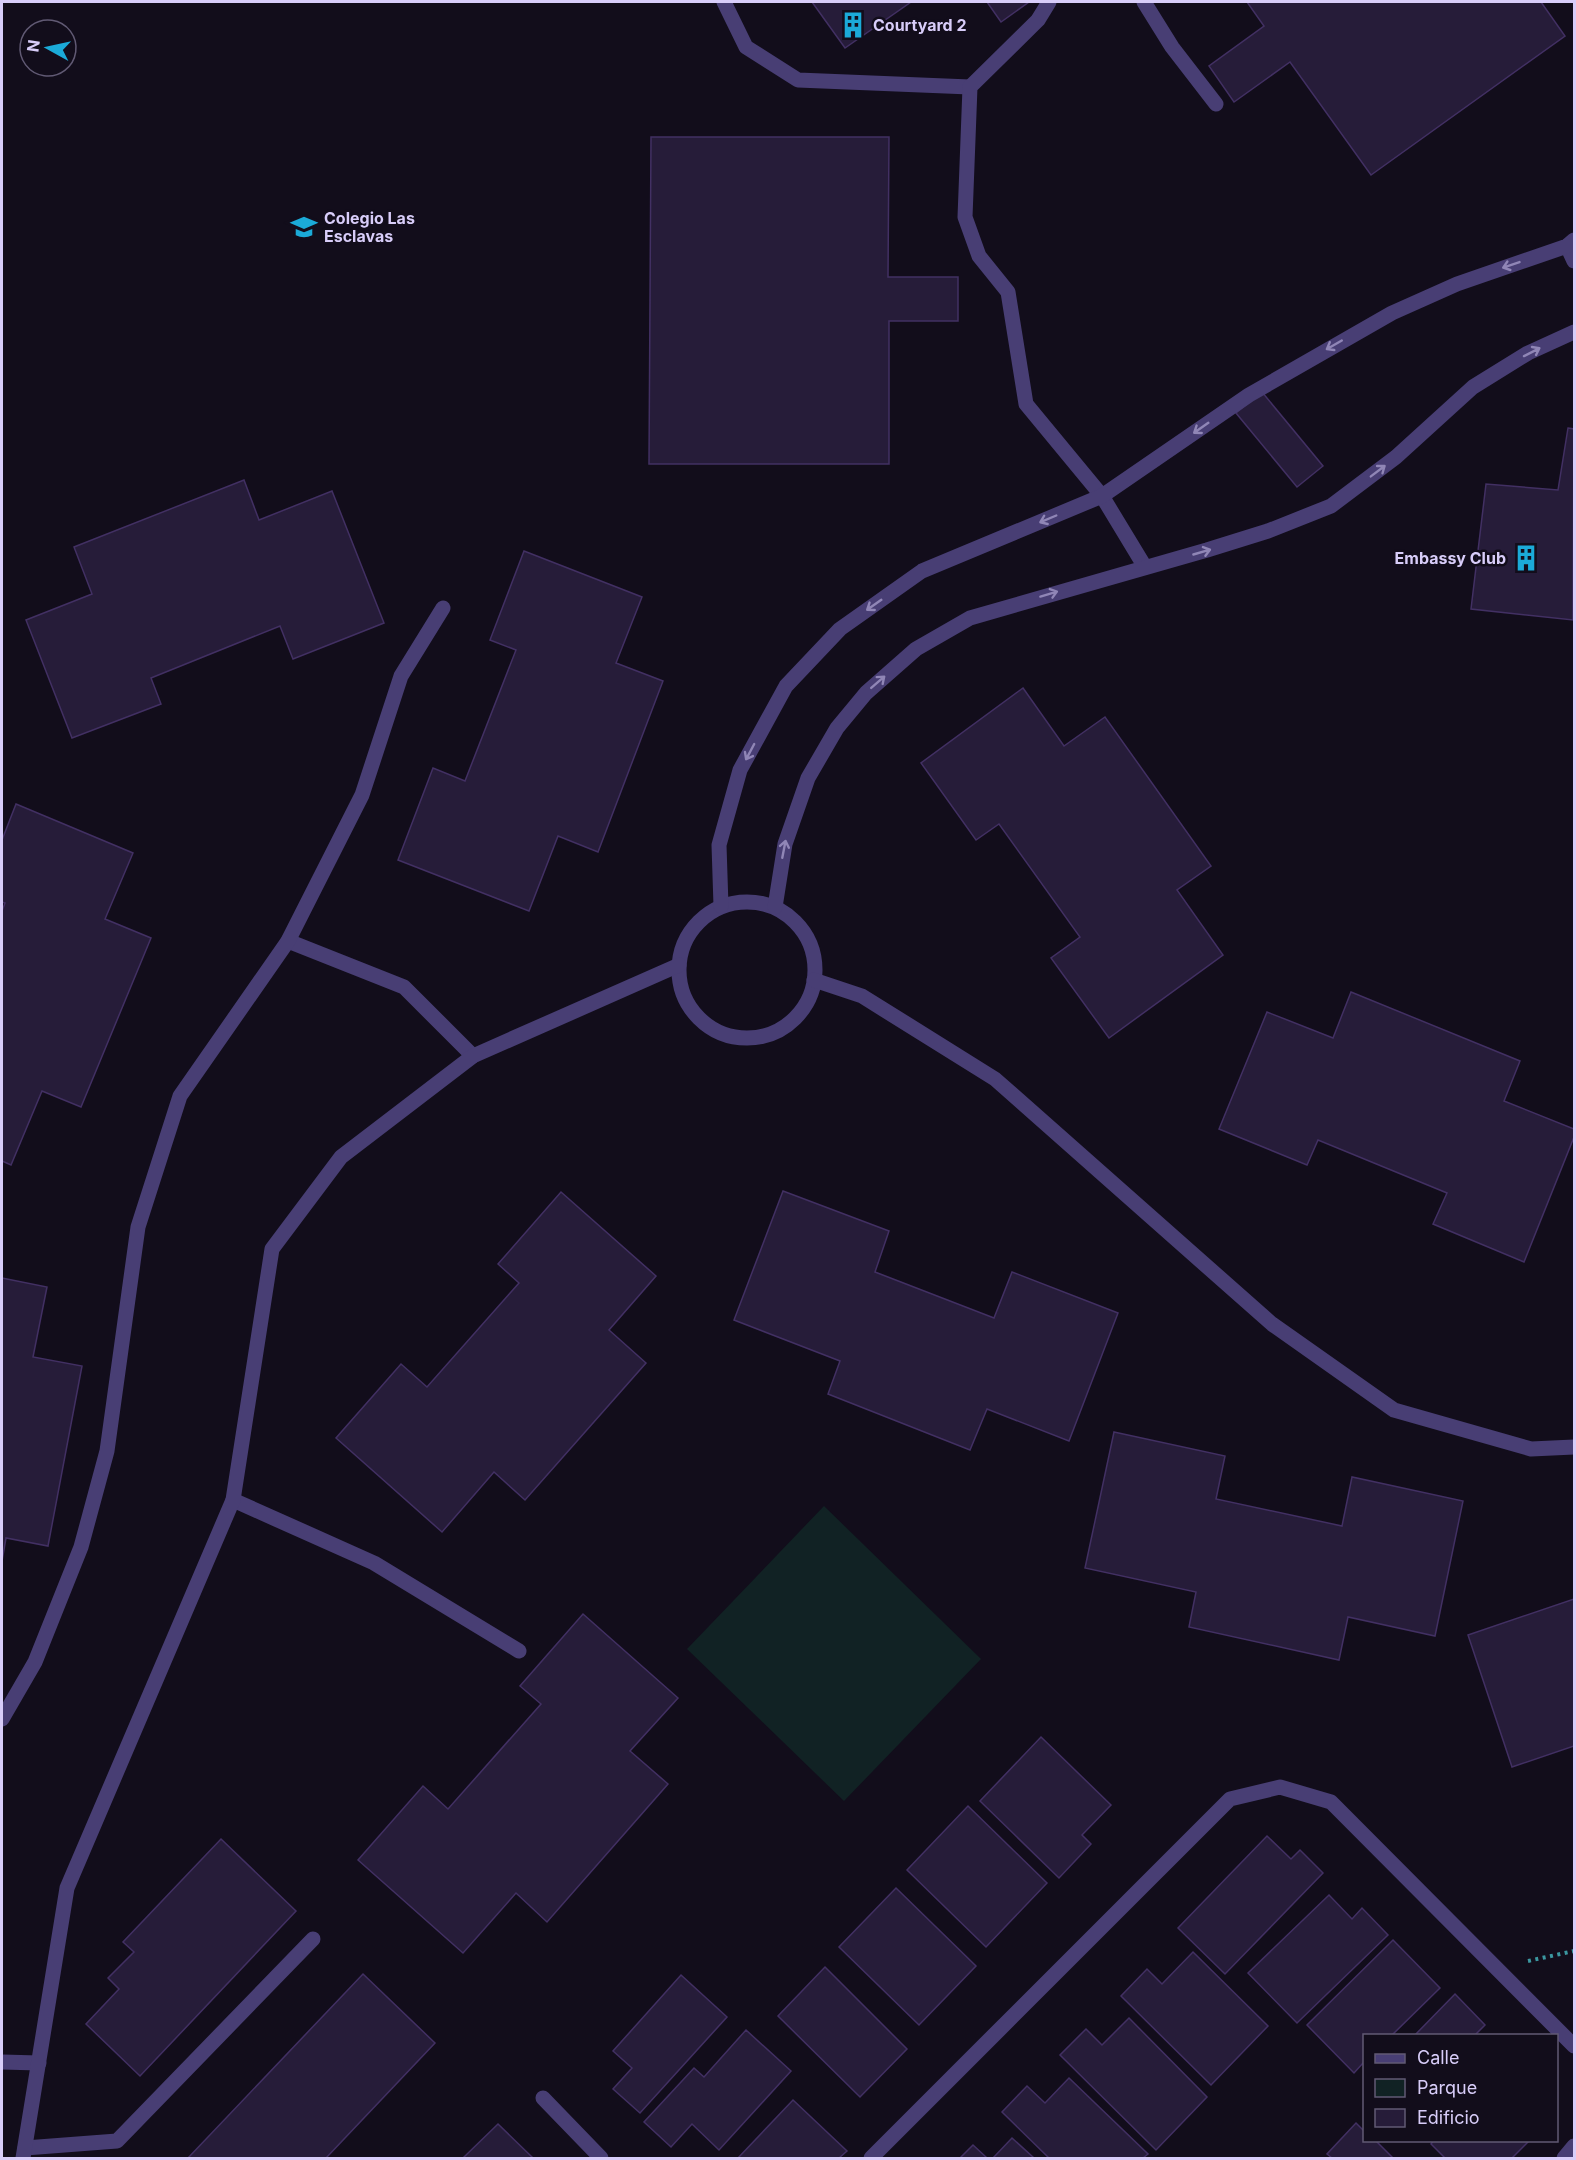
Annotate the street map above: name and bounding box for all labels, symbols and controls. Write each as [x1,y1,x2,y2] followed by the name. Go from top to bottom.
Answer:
[838,10,868,40] building icon: Courtyard 2
[873,15,967,35] place label: Courtyard 2
[18,18,78,78] north arrow
[22,38,44,53] text: N
[324,208,415,246] place label: Colegio Las Esclavas
[289,212,319,242] school or university icon: Colegio Las Esclavas
[1502,260,1521,271] one-way arrow
[1326,340,1343,352] one-way arrow
[1522,345,1540,357] one-way arrow
[1193,422,1209,434] one-way arrow
[1370,464,1386,477] one-way arrow
[1039,514,1058,525] one-way arrow
[1511,543,1541,573] building icon: Embassy Club
[1192,545,1211,557] one-way arrow
[1395,548,1506,568] place label: Embassy Club
[1039,588,1058,599] one-way arrow
[867,599,883,611] one-way arrow
[870,675,885,689] one-way arrow
[744,742,756,760] one-way arrow
[779,840,790,860] one-way arrow
[1363,2034,1558,2142] legend
[1417,2047,1459,2068] text: Calle
[1417,2077,1477,2098] text: Parque
[1417,2107,1480,2128] text: Edificio

